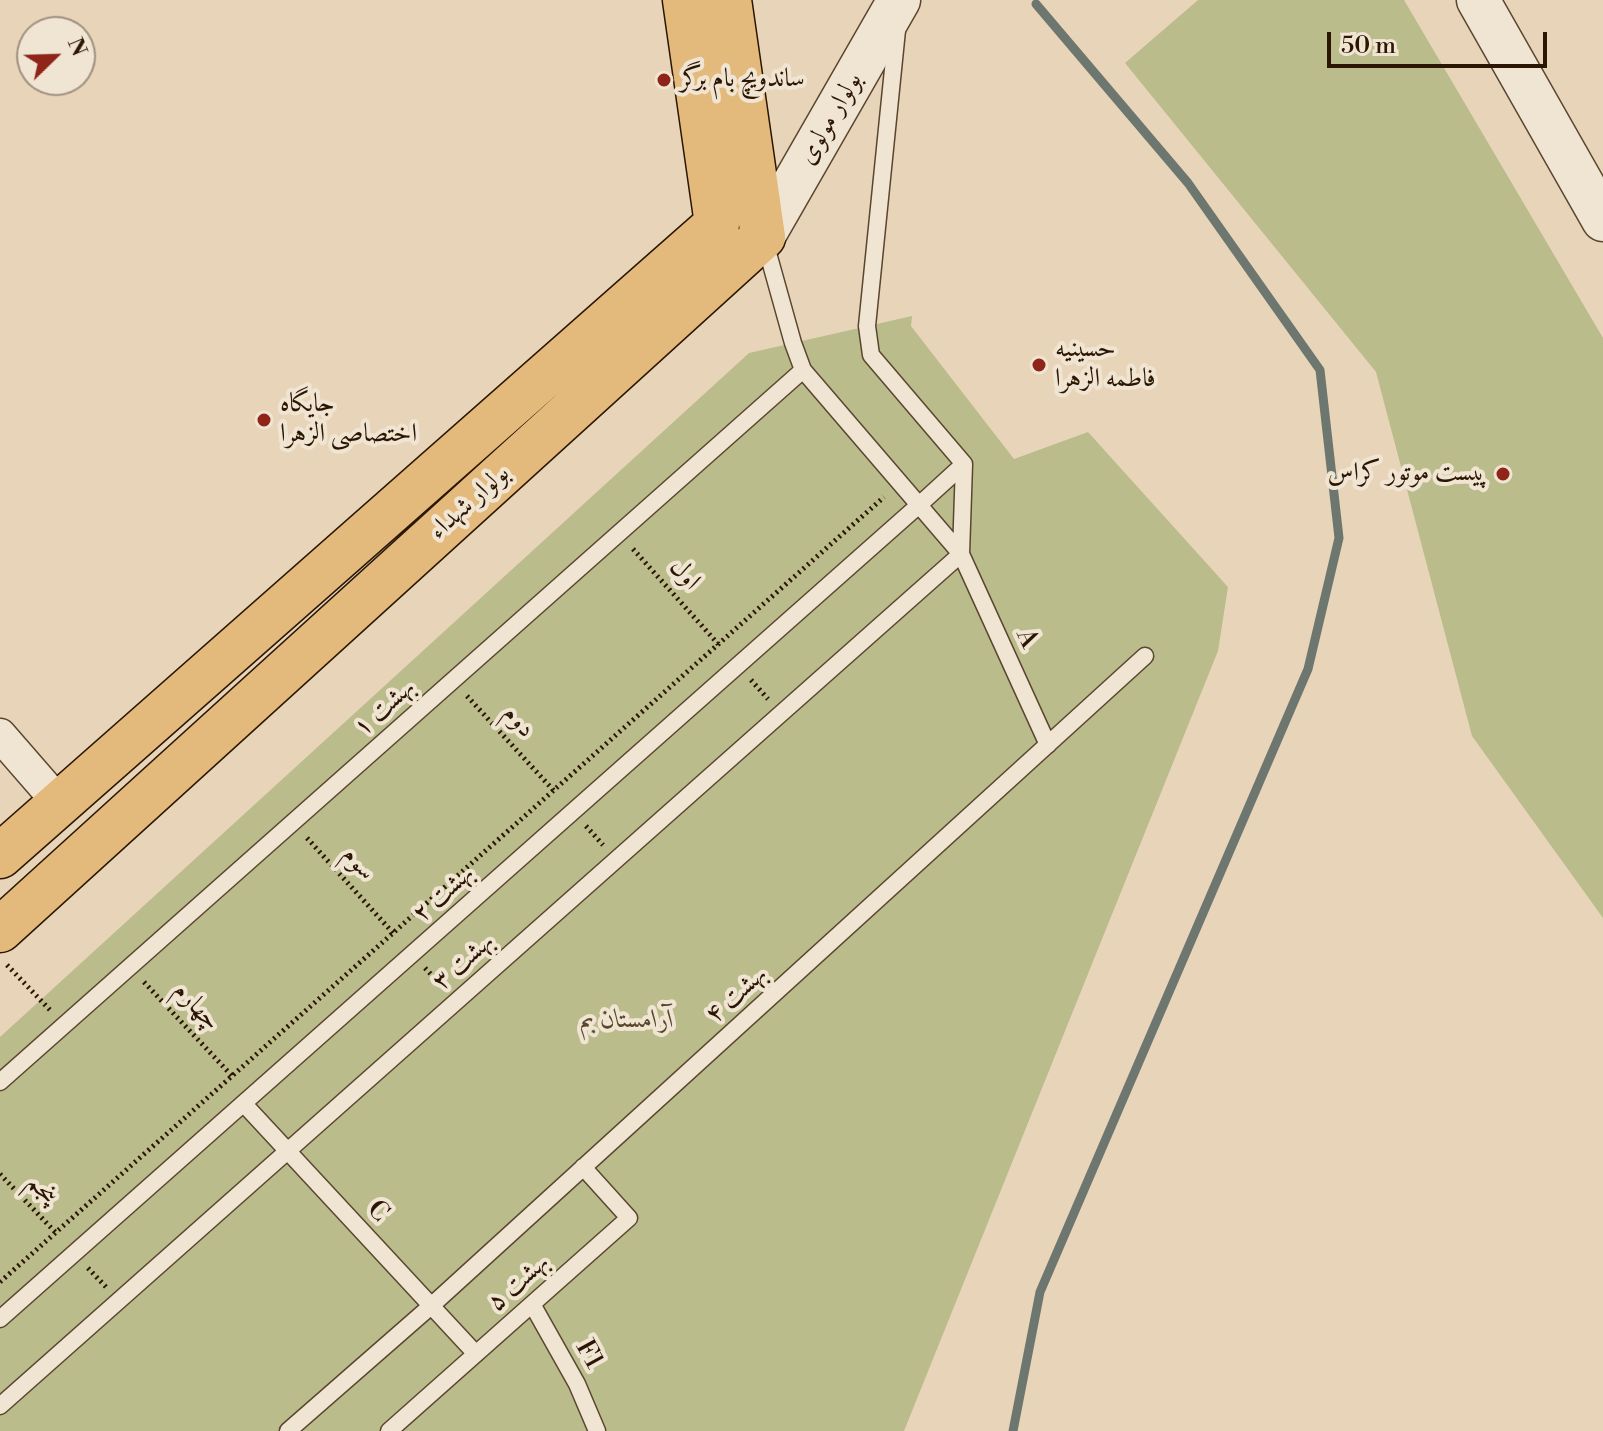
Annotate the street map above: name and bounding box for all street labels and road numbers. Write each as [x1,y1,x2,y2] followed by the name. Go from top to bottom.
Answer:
[792,67,870,171] street label: بولوار مولوی
[423,459,517,547] street label: بولوار شهداء
[662,553,706,597] street label: اول
[1008,624,1044,654] street label: A
[348,672,422,744] street label: بهشت ۱
[495,699,541,745] street label: دوم
[335,840,381,888] street label: سوم
[407,858,481,930] street label: بهشت ۲
[427,926,501,998] street label: بهشت ۳
[700,959,774,1031] street label: بهشت ۴
[166,976,226,1038] street label: چهارم
[20,1168,64,1212] street label: پنجم
[359,1195,395,1229] street label: C
[482,1247,556,1319] street label: بهشت ۵
[567,1335,609,1375] street label: F1

